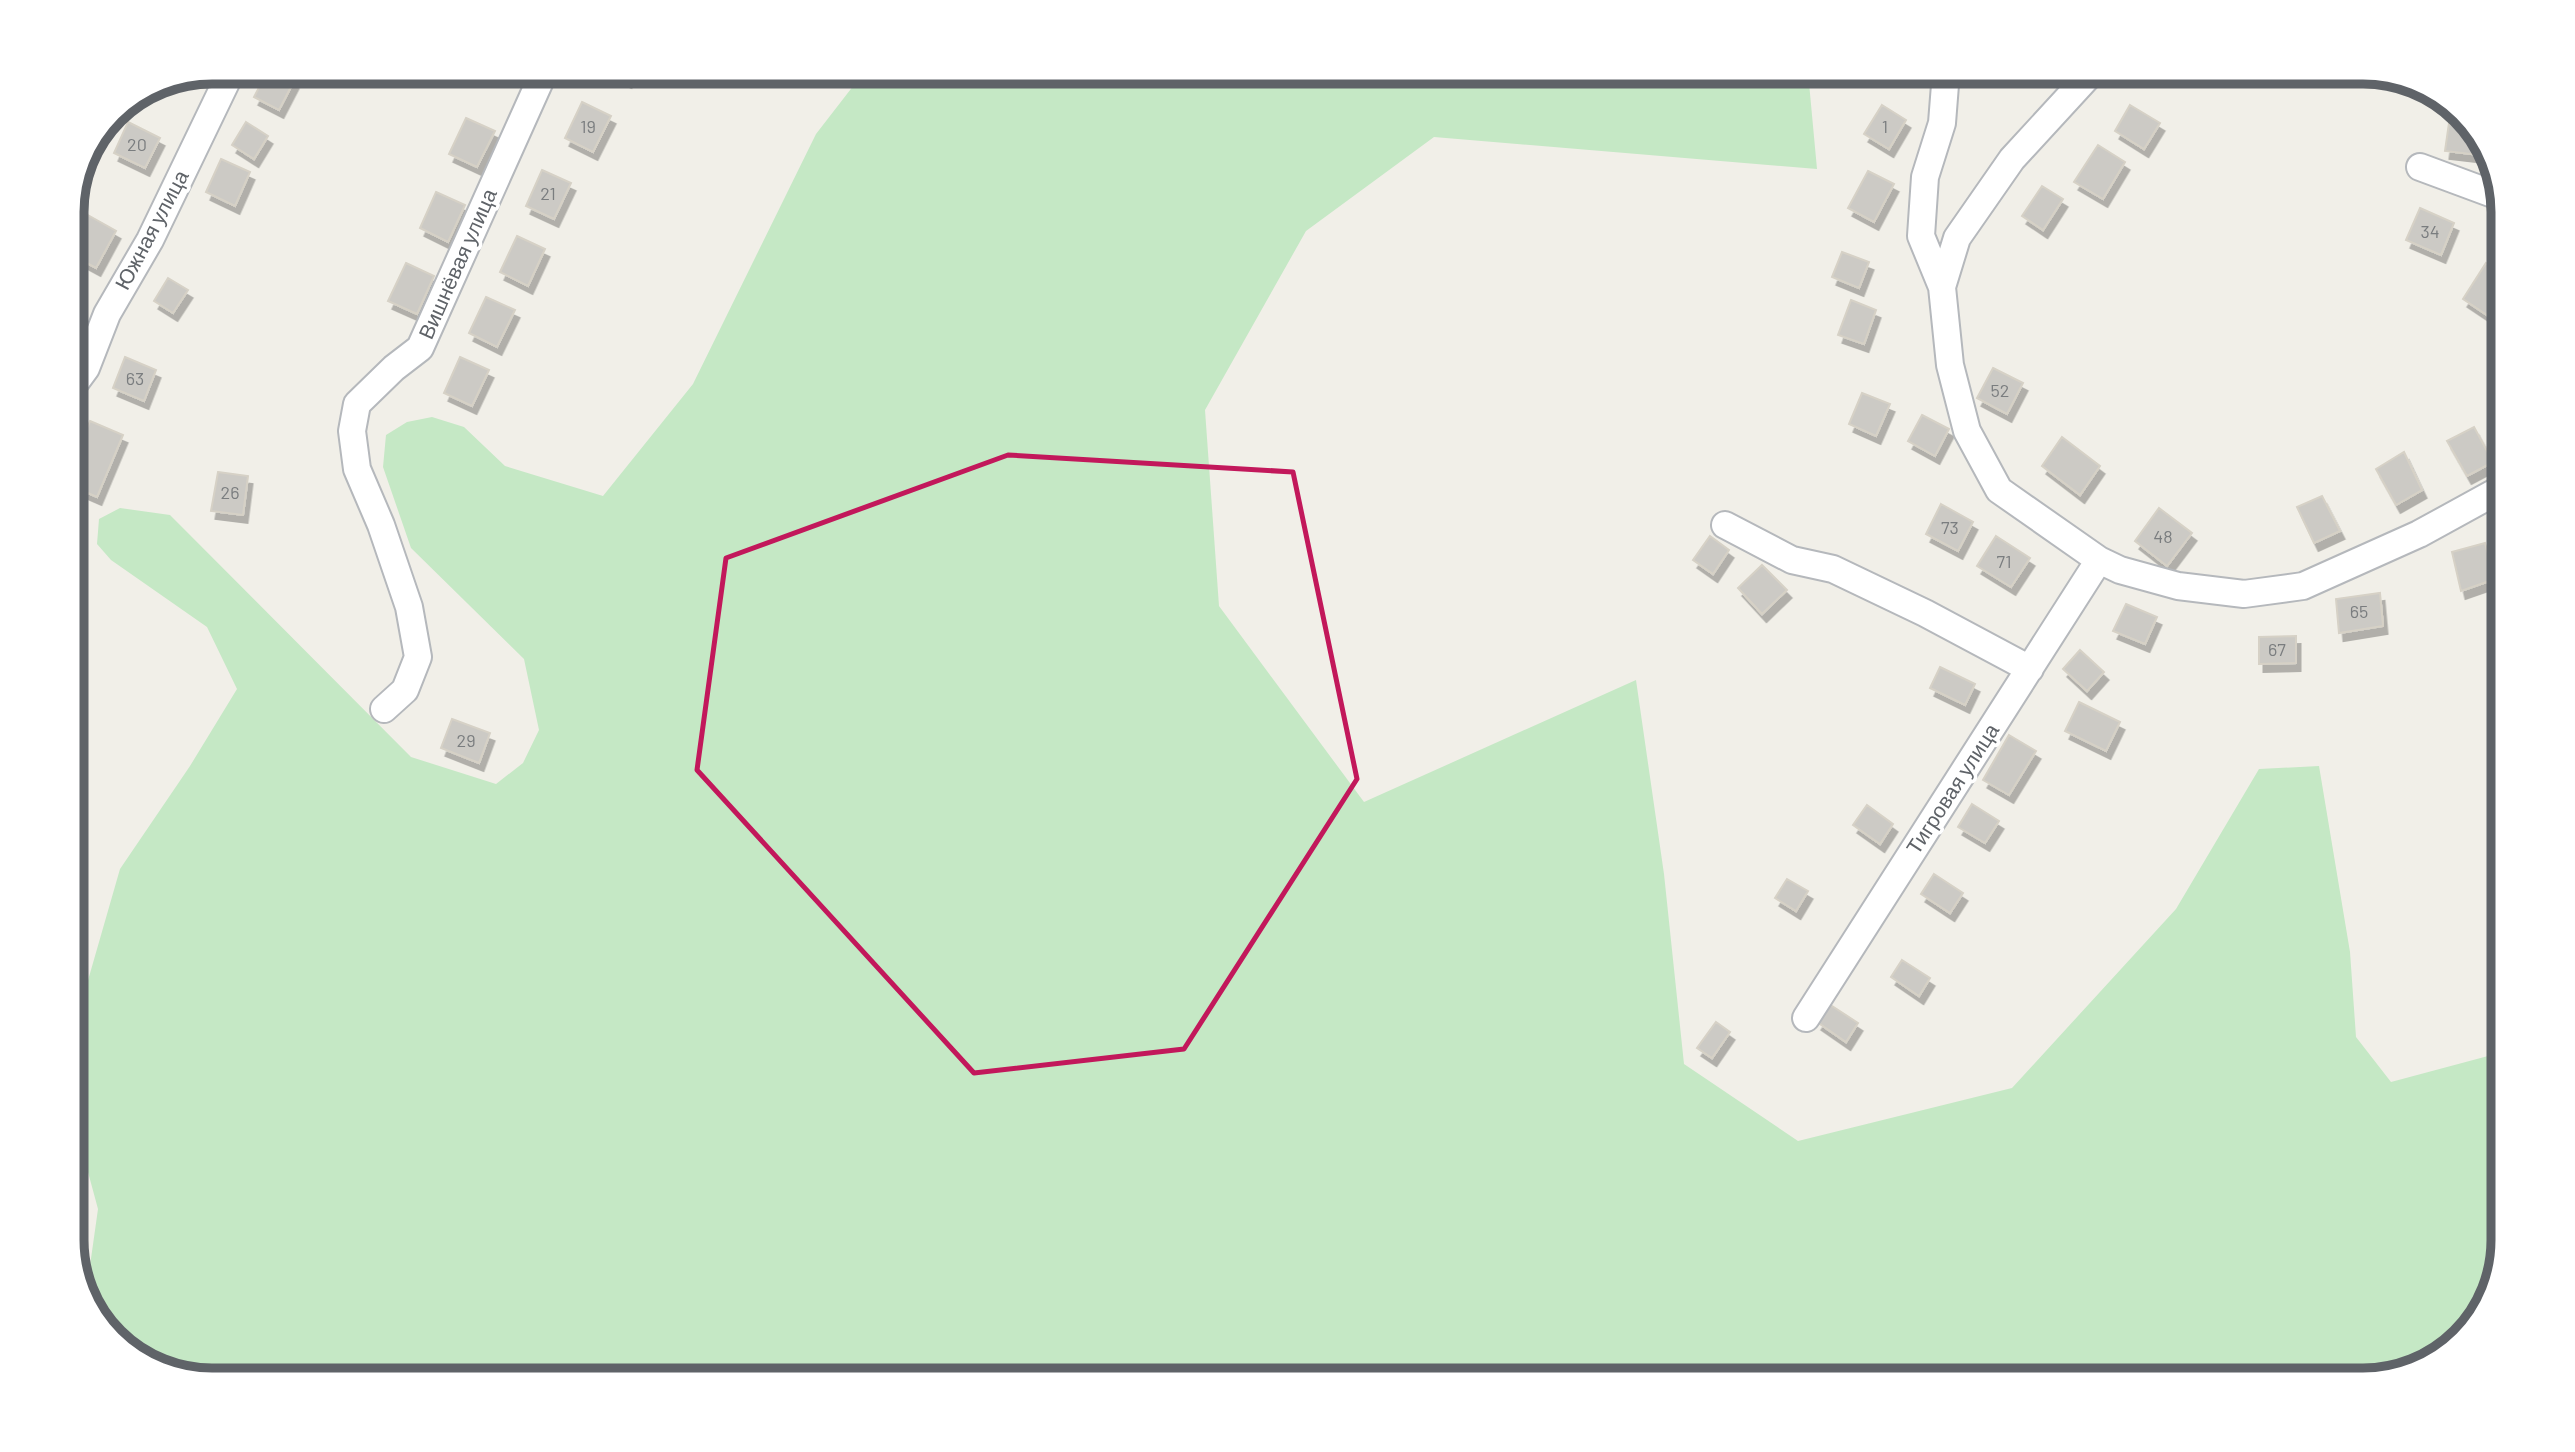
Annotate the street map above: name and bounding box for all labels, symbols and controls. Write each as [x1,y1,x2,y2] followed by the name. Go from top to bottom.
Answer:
[580,115,596,137] house number: 19
[1882,115,1888,137] house number: 1
[127,133,147,155] house number: 20
[109,165,193,293] street label: Южная улица
[540,182,556,204] house number: 21
[412,184,501,342] street label: Вишнёвая улица
[2420,220,2440,242] house number: 34
[126,367,144,389] house number: 63
[1991,379,2009,401] house number: 52
[221,481,239,503] house number: 26
[1941,516,1959,538] house number: 73
[2153,525,2173,547] house number: 48
[1997,550,2011,572] house number: 71
[2350,600,2368,622] house number: 65
[2268,638,2286,660] house number: 67
[1900,718,2003,858] street label: Тигровая улица
[456,729,476,751] house number: 29

